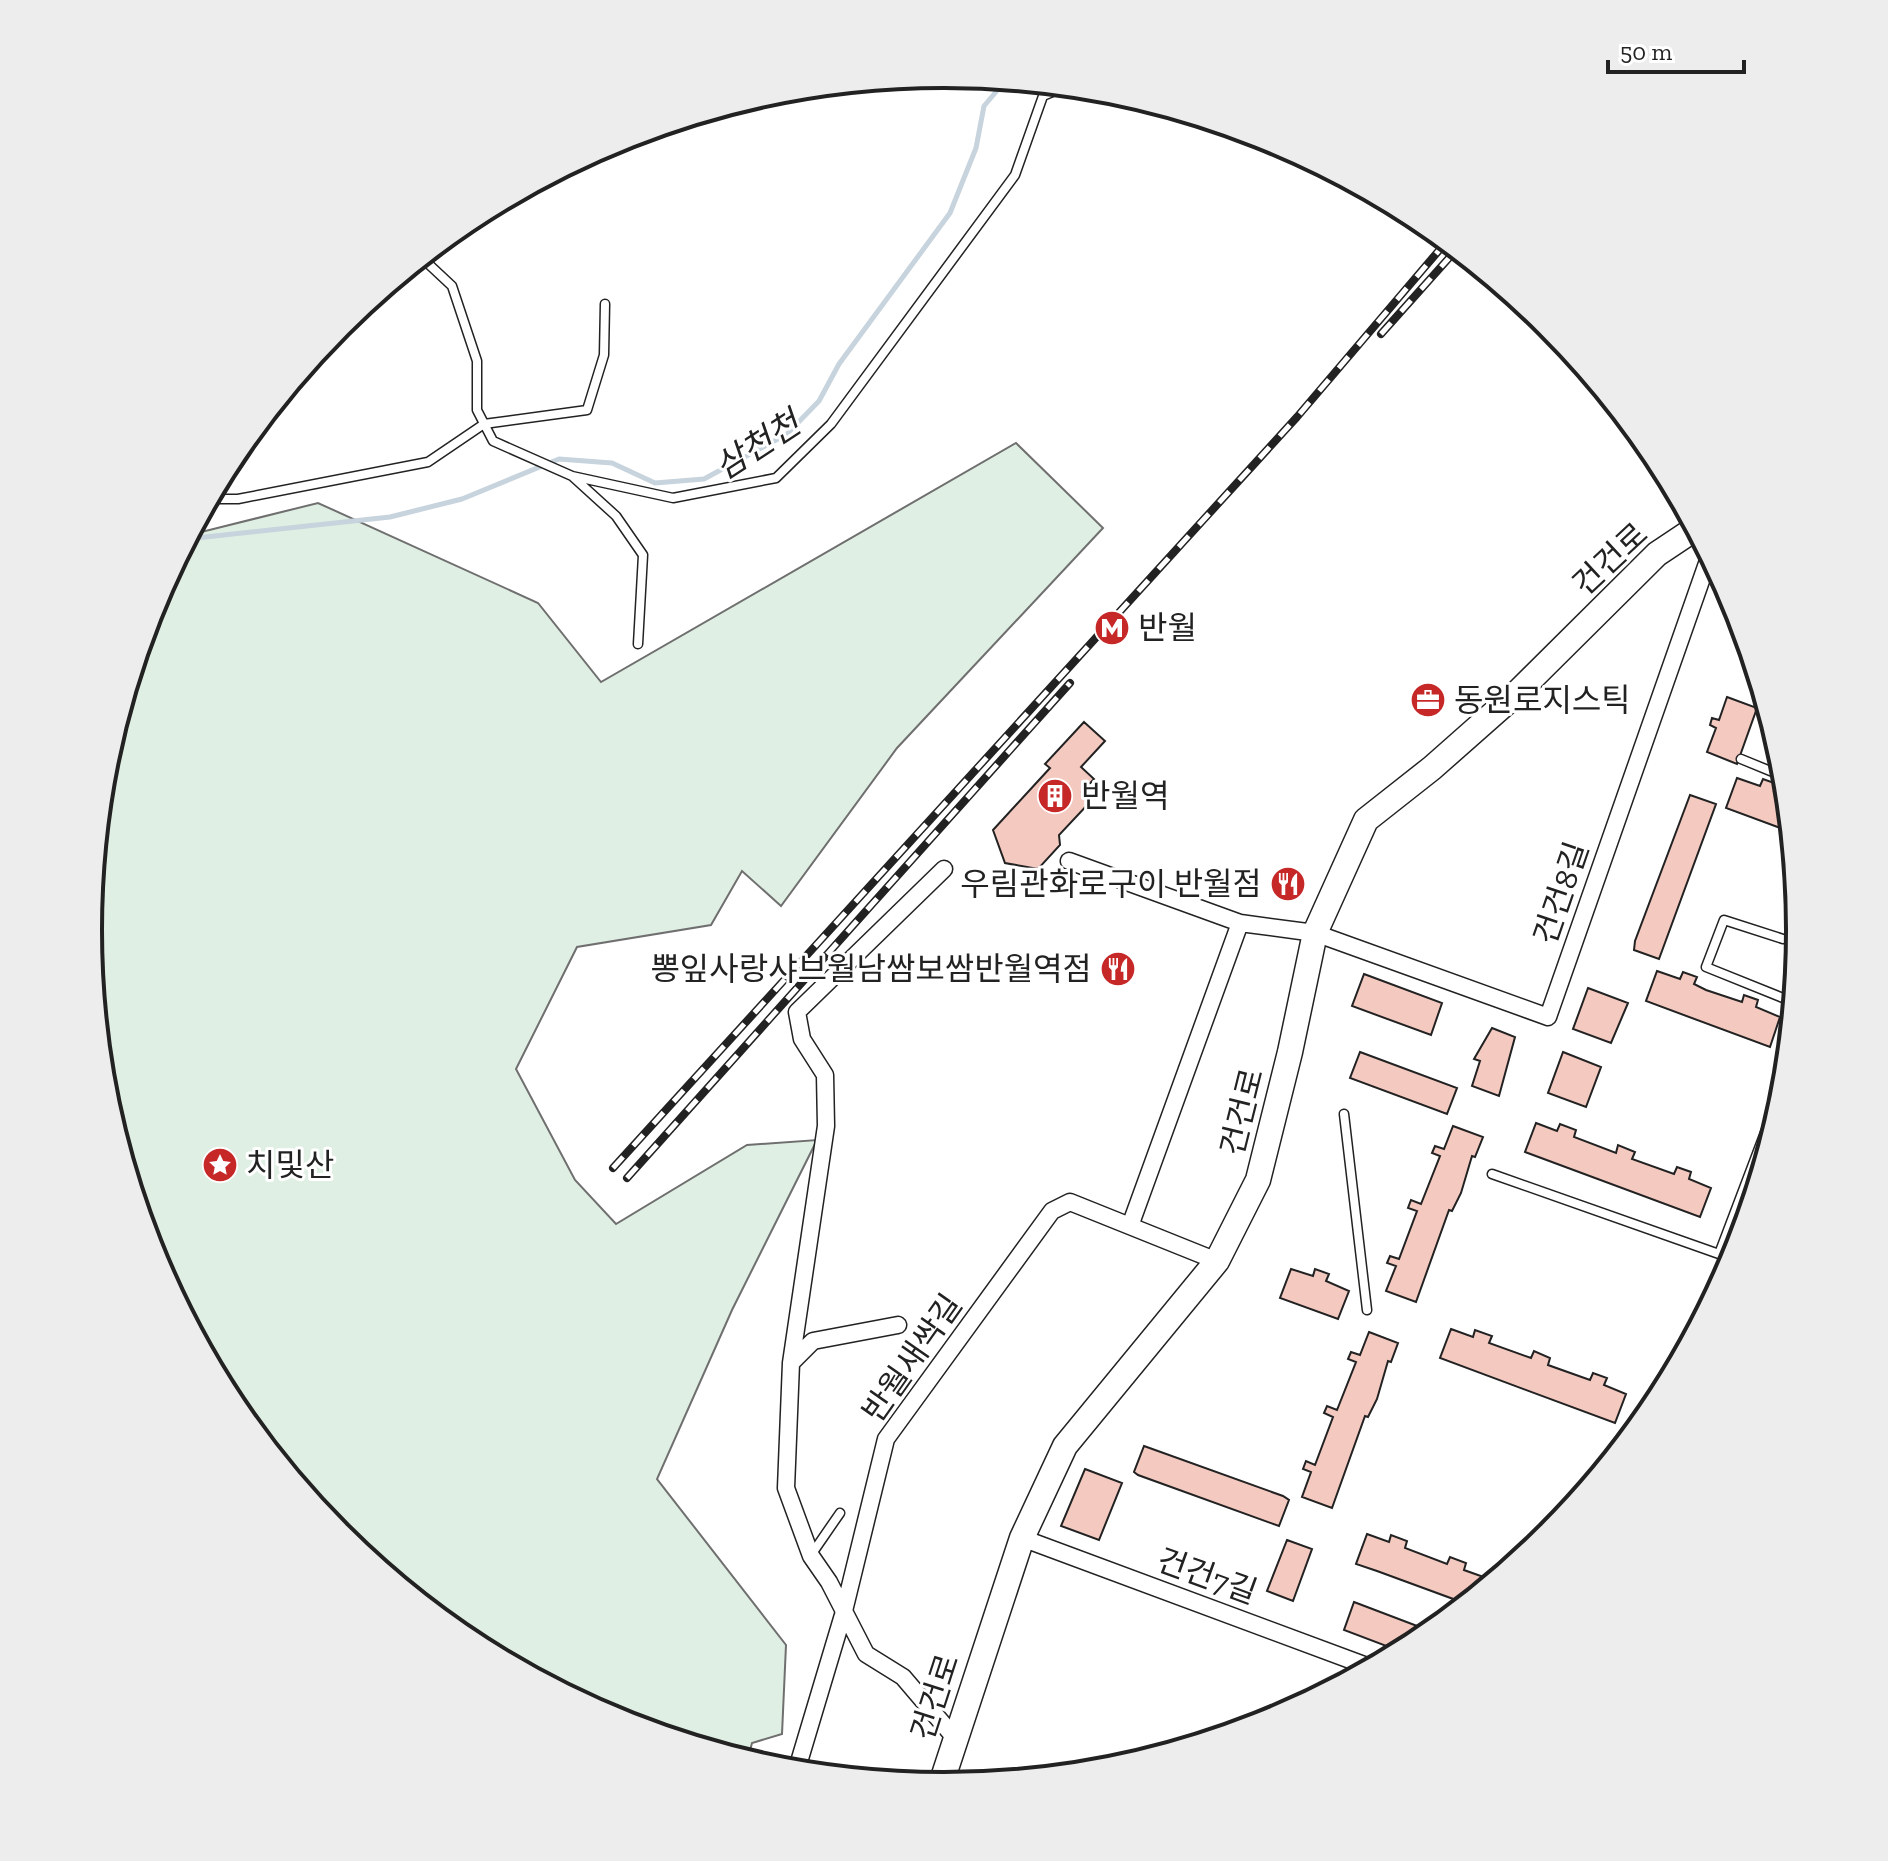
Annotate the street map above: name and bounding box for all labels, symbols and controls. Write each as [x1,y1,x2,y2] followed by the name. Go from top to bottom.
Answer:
[1608,24,1744,74] scale bar
[1620,37,1673,66] text: 50 m
[707,401,811,488] water label: 삼천천
[1565,515,1655,603] street label: 건건로
[1093,609,1131,647] metro station icon: 반월
[1138,609,1197,647] place label: 반월
[1409,681,1447,719] office icon: 동원로지스틱
[1454,681,1631,719] place label: 동원로지스틱
[1036,777,1074,815] building icon: 반월역
[1081,777,1169,815] place label: 반월역
[1526,837,1596,949] street label: 건건8길
[960,865,1262,903] place label: 우림관화로구이 반월점
[1269,865,1307,903] restaurant icon: 우림관화로구이 반월점
[650,950,1092,988] place label: 뽕잎사랑샤브월남쌈보쌈반월역점
[1099,950,1137,988] restaurant icon: 뽕잎사랑샤브월남쌈보쌈반월역점
[1213,1065,1271,1159] street label: 건건로
[201,1146,239,1184] place icon: 치및산
[246,1146,334,1184] place label: 치및산
[854,1287,970,1429] street label: 반월새싹길
[1152,1540,1262,1612] street label: 건건7길
[903,1649,967,1745] street label: 건건로

